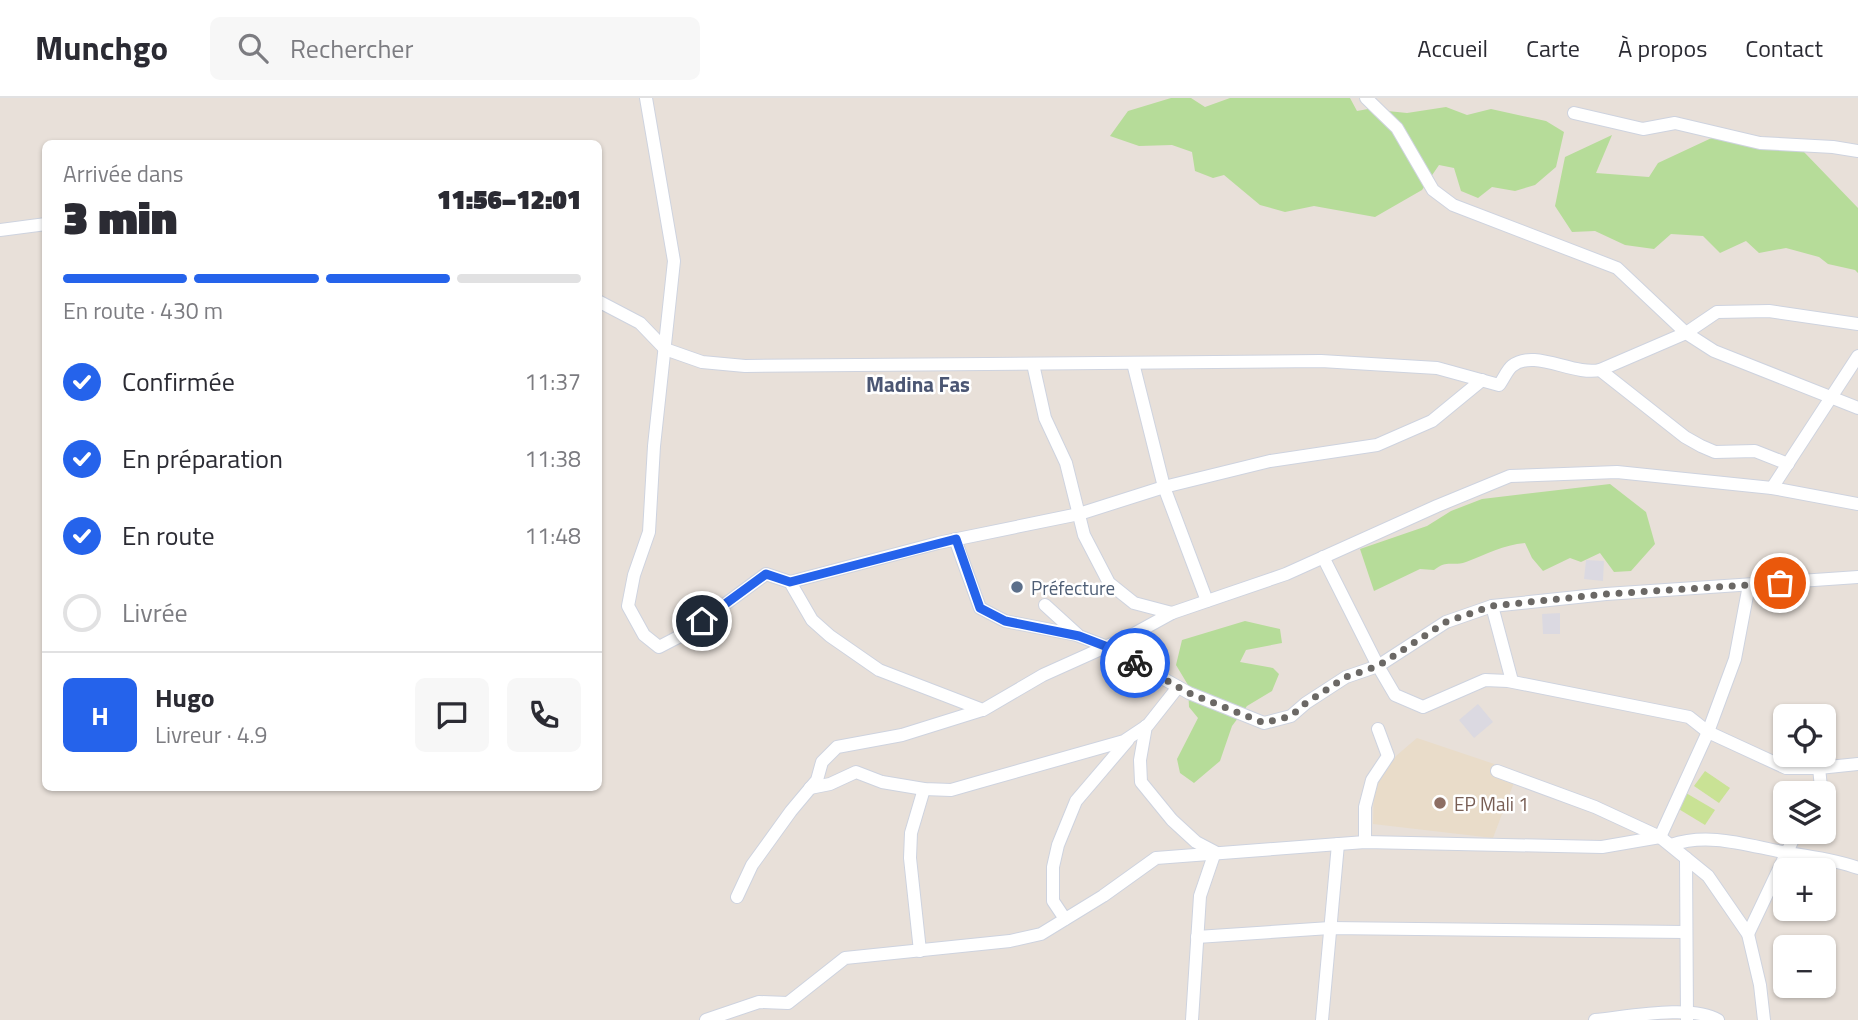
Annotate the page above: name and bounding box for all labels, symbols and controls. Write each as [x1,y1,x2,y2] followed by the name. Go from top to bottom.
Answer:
[210,17,700,80] search box
[35,23,168,73] text: Munchgo
[234,29,272,67] icon: search
[290,29,413,68] text: Rechercher
[1417,30,1488,66] text: Accueil
[1526,30,1580,66] text: Carte
[1618,30,1707,66] text: À propos
[1745,30,1823,66] text: Contact
[63,156,184,191] text: Arrivée dans
[437,180,581,219] text: 11:56–12:01
[63,182,177,252] text: 3 min
[63,293,223,328] text: En route · 430 m
[122,362,235,401] text: Confirmée
[63,363,101,401] icon: check
[524,364,581,399] text: 11:37
[866,368,970,400] district label: Madina Fas
[122,439,283,478] text: En préparation
[63,440,101,478] icon: check
[524,441,581,476] text: 11:38
[122,516,215,555] text: En route
[63,517,101,555] icon: check
[524,518,581,553] text: 11:48
[1750,553,1810,613] pin
[1761,564,1799,602] icon: bag
[1031,573,1115,602] place label: Préfecture
[1009,579,1025,595] marker: Préfecture
[672,591,732,651] pin
[122,593,188,632] text: Livrée
[683,602,721,640] icon: home
[1100,628,1170,698] courier
[1116,644,1154,682] icon: bike
[155,678,215,717] text: Hugo
[415,678,489,752] button: chat
[507,678,581,752] button: phone
[91,696,109,735] text: H
[1773,704,1836,998] map controls
[1773,704,1836,767] button: locate
[155,717,267,752] text: Livreur · 4.9
[1773,781,1836,844] button: layers
[1454,789,1529,818] place label: EP Mali 1
[1432,795,1448,811] marker: EP Mali 1
[1773,858,1836,921] button: +
[1773,935,1836,998] button: −

